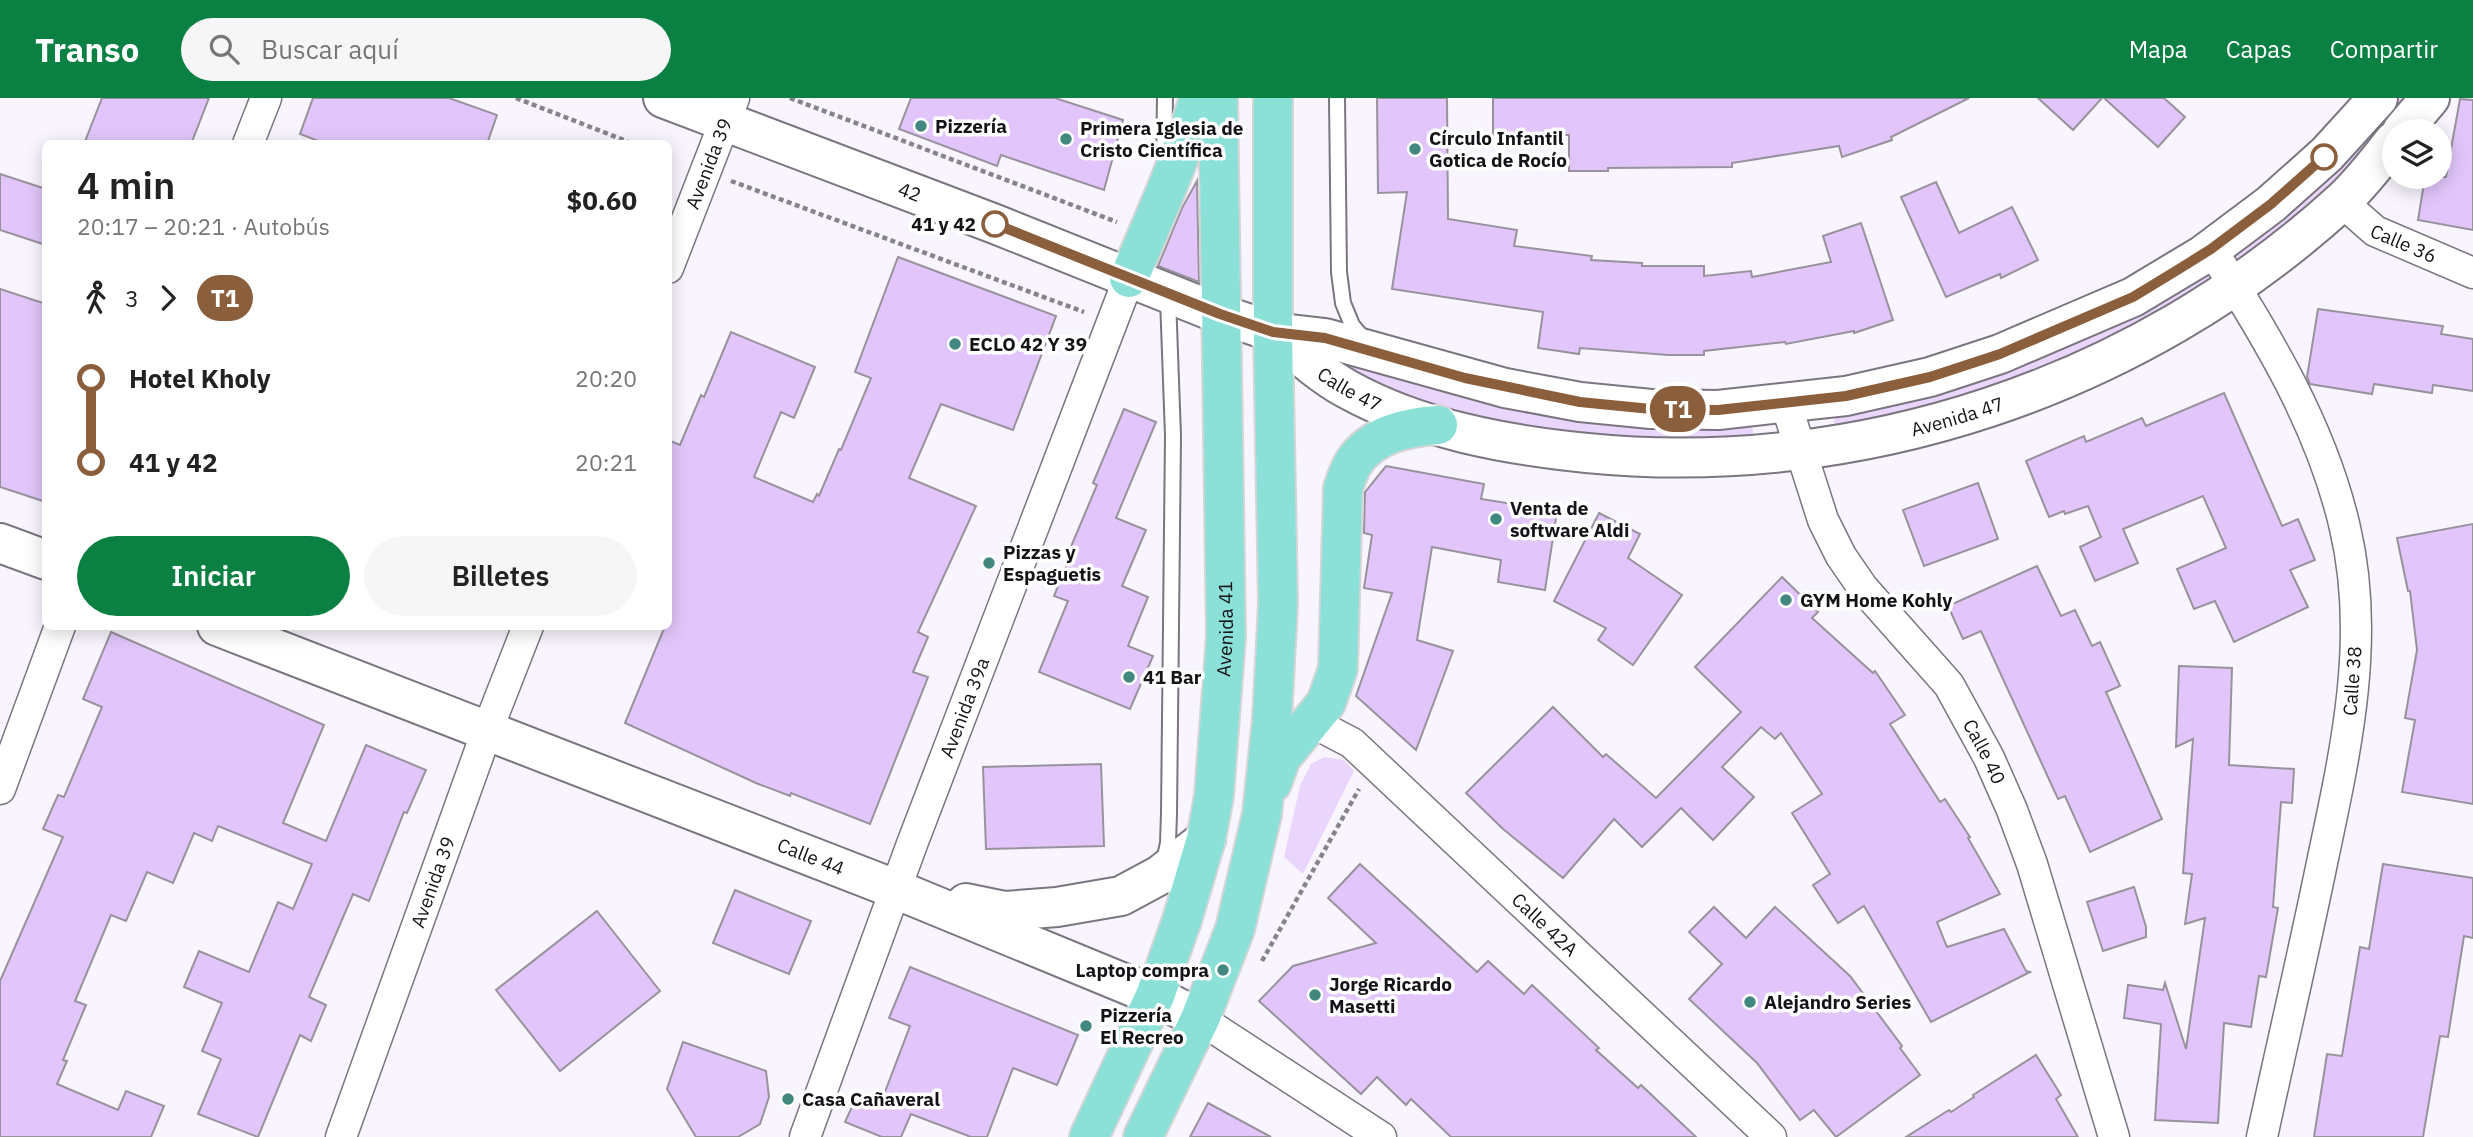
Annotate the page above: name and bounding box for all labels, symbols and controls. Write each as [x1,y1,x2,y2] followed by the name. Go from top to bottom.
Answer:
[181,18,671,81] search box
[35,28,139,71] text: Transo
[205,30,243,68] icon: search
[261,32,399,66] text: Buscar aquí
[2129,33,2188,65] text: Mapa
[2226,33,2292,65] text: Capas
[2330,33,2438,65] text: Compartir
[935,114,1007,138] place label: Pizzería
[680,115,737,212] street label: Avenida 39
[1080,116,1243,162] place label: Primera Iglesia de Cristo Científica
[913,118,929,134] marker: Pizzería
[2382,119,2452,189] map controls
[2382,119,2452,189] button: layers
[1429,126,1567,172] place label: Círculo Infantil Gotica de Rocío
[1058,131,1074,147] marker: Primera Iglesia de Cristo Científica
[1407,141,1423,157] marker: Círculo Infantil Gotica de Rocío
[2311,144,2337,170] unlabelled marker
[77,160,175,209] text: 4 min
[895,176,925,207] street label: 42
[567,183,637,217] text: $0.60
[77,211,330,241] text: 20:17 – 20:21 · Autobús
[982,211,1008,237] marker: 41 y 42
[911,212,976,236] place label: 41 y 42
[2367,218,2440,268] street label: Calle 36
[77,279,115,317] icon: walk
[149,279,187,317] icon: forward
[211,282,239,314] text: T1
[125,283,139,313] text: 3
[969,332,1087,356] place label: ECLO 42 Y 39
[947,336,963,352] marker: ECLO 42 Y 39
[129,361,271,395] text: Hotel Kholy
[1313,361,1385,416] street label: Calle 47
[575,363,637,393] text: 20:20
[1646,386,1710,432] line badge: T1
[1908,391,2007,441] street label: Avenida 47
[1664,393,1692,425] text: T1
[129,445,218,479] text: 41 y 42
[575,447,637,477] text: 20:21
[1510,496,1629,542] place label: Venta de software Aldi
[1488,511,1504,527] marker: Venta de software Aldi
[77,536,350,616] button: Iniciar
[364,536,637,616] button: Billetes
[1003,540,1101,586] place label: Pizzas y Espaguetis
[981,555,997,571] marker: Pizzas y Espaguetis
[1211,581,1238,678] street label: Avenida 41
[1800,588,1953,612] place label: GYM Home Kohly
[1778,592,1794,608] marker: GYM Home Kohly
[2338,645,2366,717] street label: Calle 38
[934,654,994,761] street label: Avenida 39a
[1143,665,1202,689] place label: 41 Bar
[1121,669,1137,685] marker: 41 Bar
[1958,715,2011,788] street label: Calle 40
[405,833,460,931] street label: Avenida 39
[774,833,848,880] street label: Calle 44
[1507,888,1583,961] street label: Calle 42A
[1075,958,1209,982] place label: Laptop compra
[1215,962,1231,978] marker: Laptop compra
[1329,972,1452,1018] place label: Jorge Ricardo Masetti
[1307,987,1323,1003] marker: Jorge Ricardo Masetti
[1764,990,1911,1014] place label: Alejandro Series
[1742,994,1758,1010] marker: Alejandro Series
[1100,1003,1184,1049] place label: Pizzería El Recreo
[1078,1018,1094,1034] marker: Pizzería El Recreo
[802,1087,940,1111] place label: Casa Cañaveral
[780,1091,796,1107] marker: Casa Cañaveral

